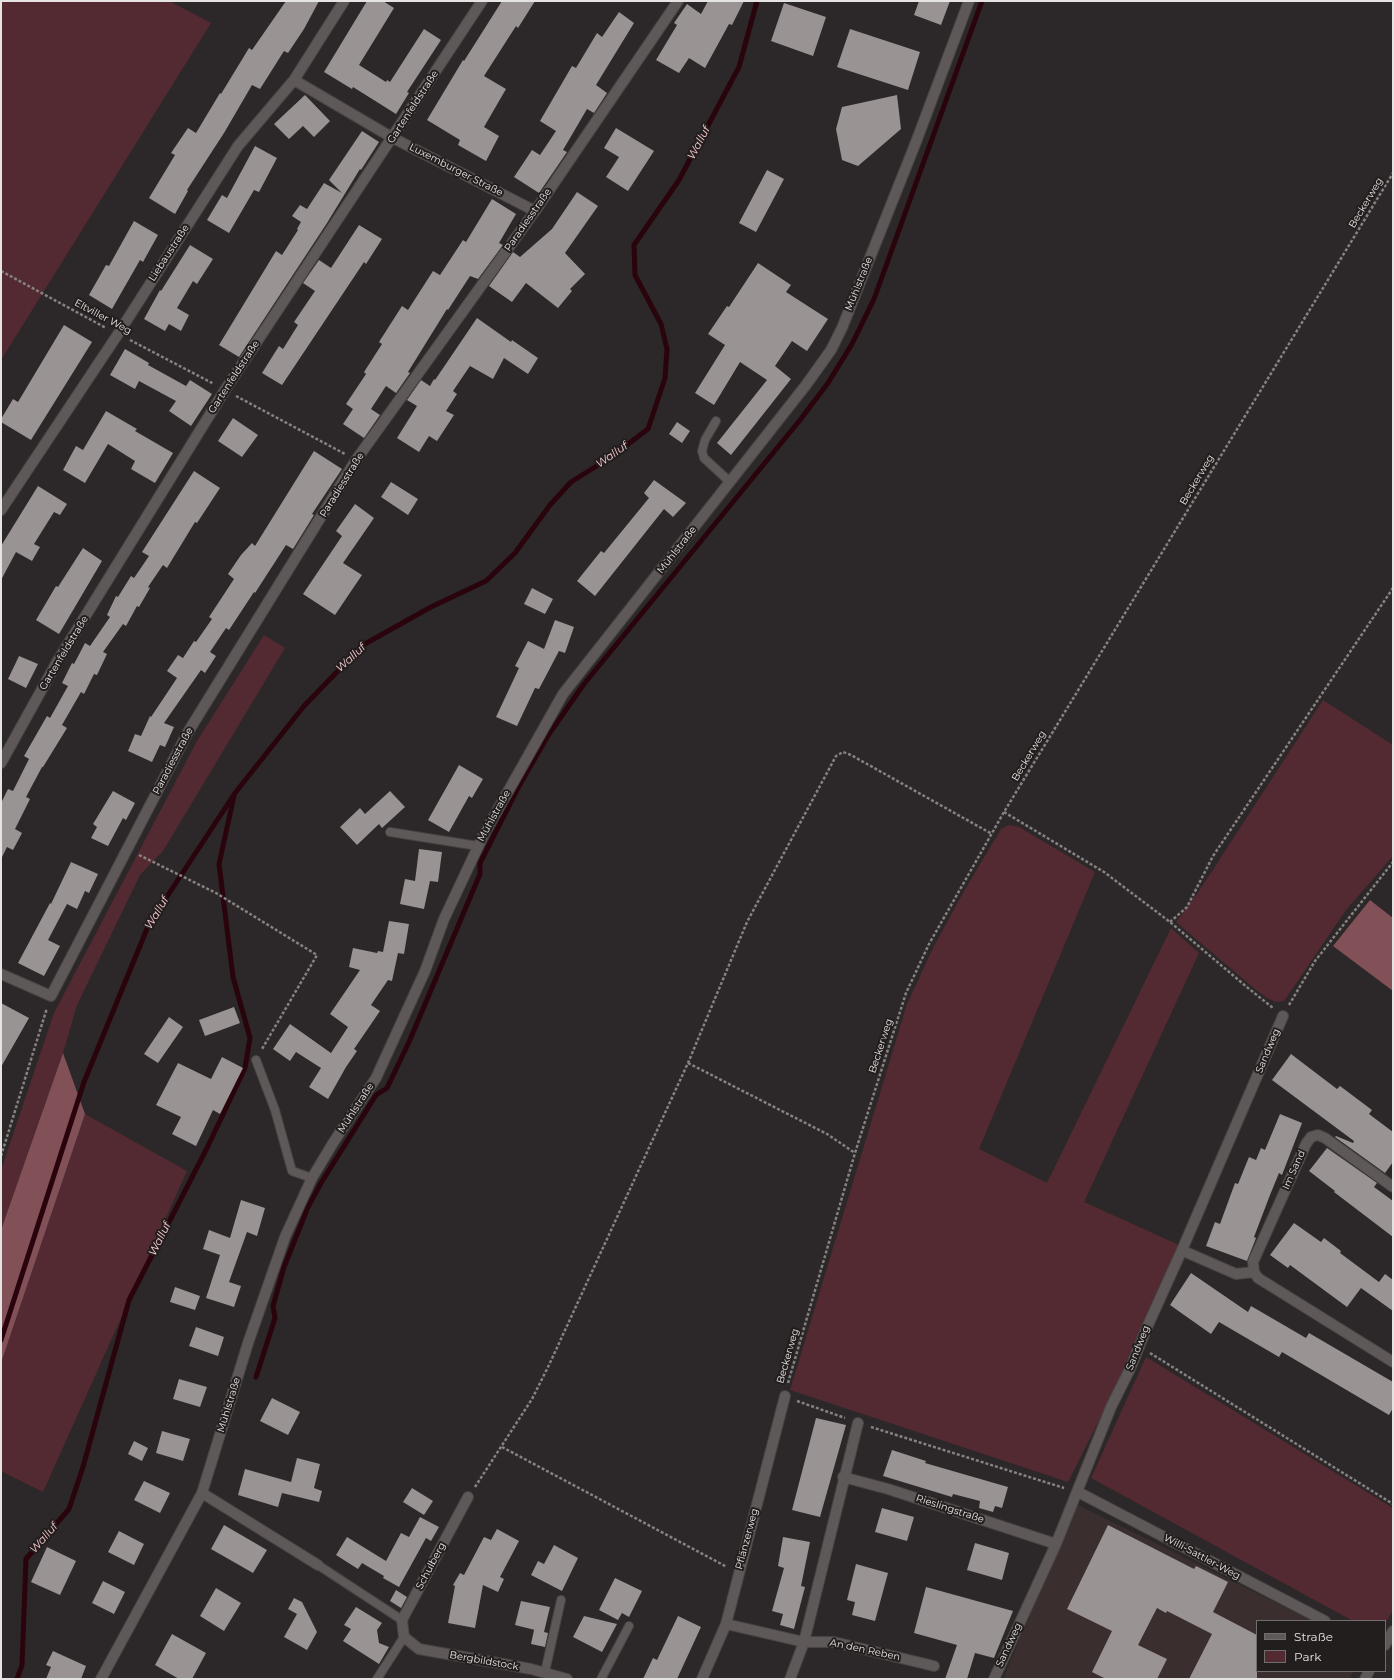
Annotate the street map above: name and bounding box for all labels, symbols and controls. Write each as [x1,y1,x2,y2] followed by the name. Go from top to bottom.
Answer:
[385,68,441,146] street label: Gartenfeldstraße
[685,124,713,162] water label: Walluf
[407,141,505,199] street label: Luxemburger Straße
[1346,176,1386,230] street label: Beckerweg
[502,186,554,254] street label: Paradiesstraße
[146,222,192,284] street label: Liebaustraße
[843,255,875,313] street label: Mühlstraße
[72,297,134,337] street label: Eltviller Weg
[206,338,262,416] street label: Gartenfeldstraße
[594,439,630,471] water label: Walluf
[317,450,367,520] street label: Paradiesstraße
[1177,453,1217,507] street label: Beckerweg
[655,524,699,576] street label: Mühlstraße
[37,614,91,692] street label: Gartenfeldstraße
[333,641,369,675] water label: Walluf
[150,726,196,796] street label: Paradiesstraße
[1009,729,1049,783] street label: Beckerweg
[475,788,513,844] street label: Mühlstraße
[142,894,172,932] water label: Walluf
[867,1017,895,1075] street label: Beckerweg
[1253,1027,1283,1075] street label: Sandweg
[335,1081,377,1135] street label: Mühlstraße
[1280,1148,1308,1192] street label: Im Sand
[146,1220,174,1258] water label: Walluf
[1124,1324,1152,1372] street label: Sandweg
[774,1327,802,1385] street label: Beckerweg
[215,1376,243,1434] street label: Mühlstraße
[914,1492,986,1526] street label: Rieslingstraße
[733,1507,761,1571] street label: Pflänzerweg
[27,1520,61,1556] water label: Walluf
[1162,1532,1242,1582] street label: Willi-Sattler-Weg
[414,1540,448,1592] street label: Schulberg
[1256,1620,1386,1672] legend
[994,1621,1024,1669] street label: Sandweg
[1294,1629,1333,1644] text: Straße
[829,1637,901,1663] street label: An den Reben
[449,1649,519,1673] street label: Bergbildstock
[1294,1649,1321,1664] text: Park

